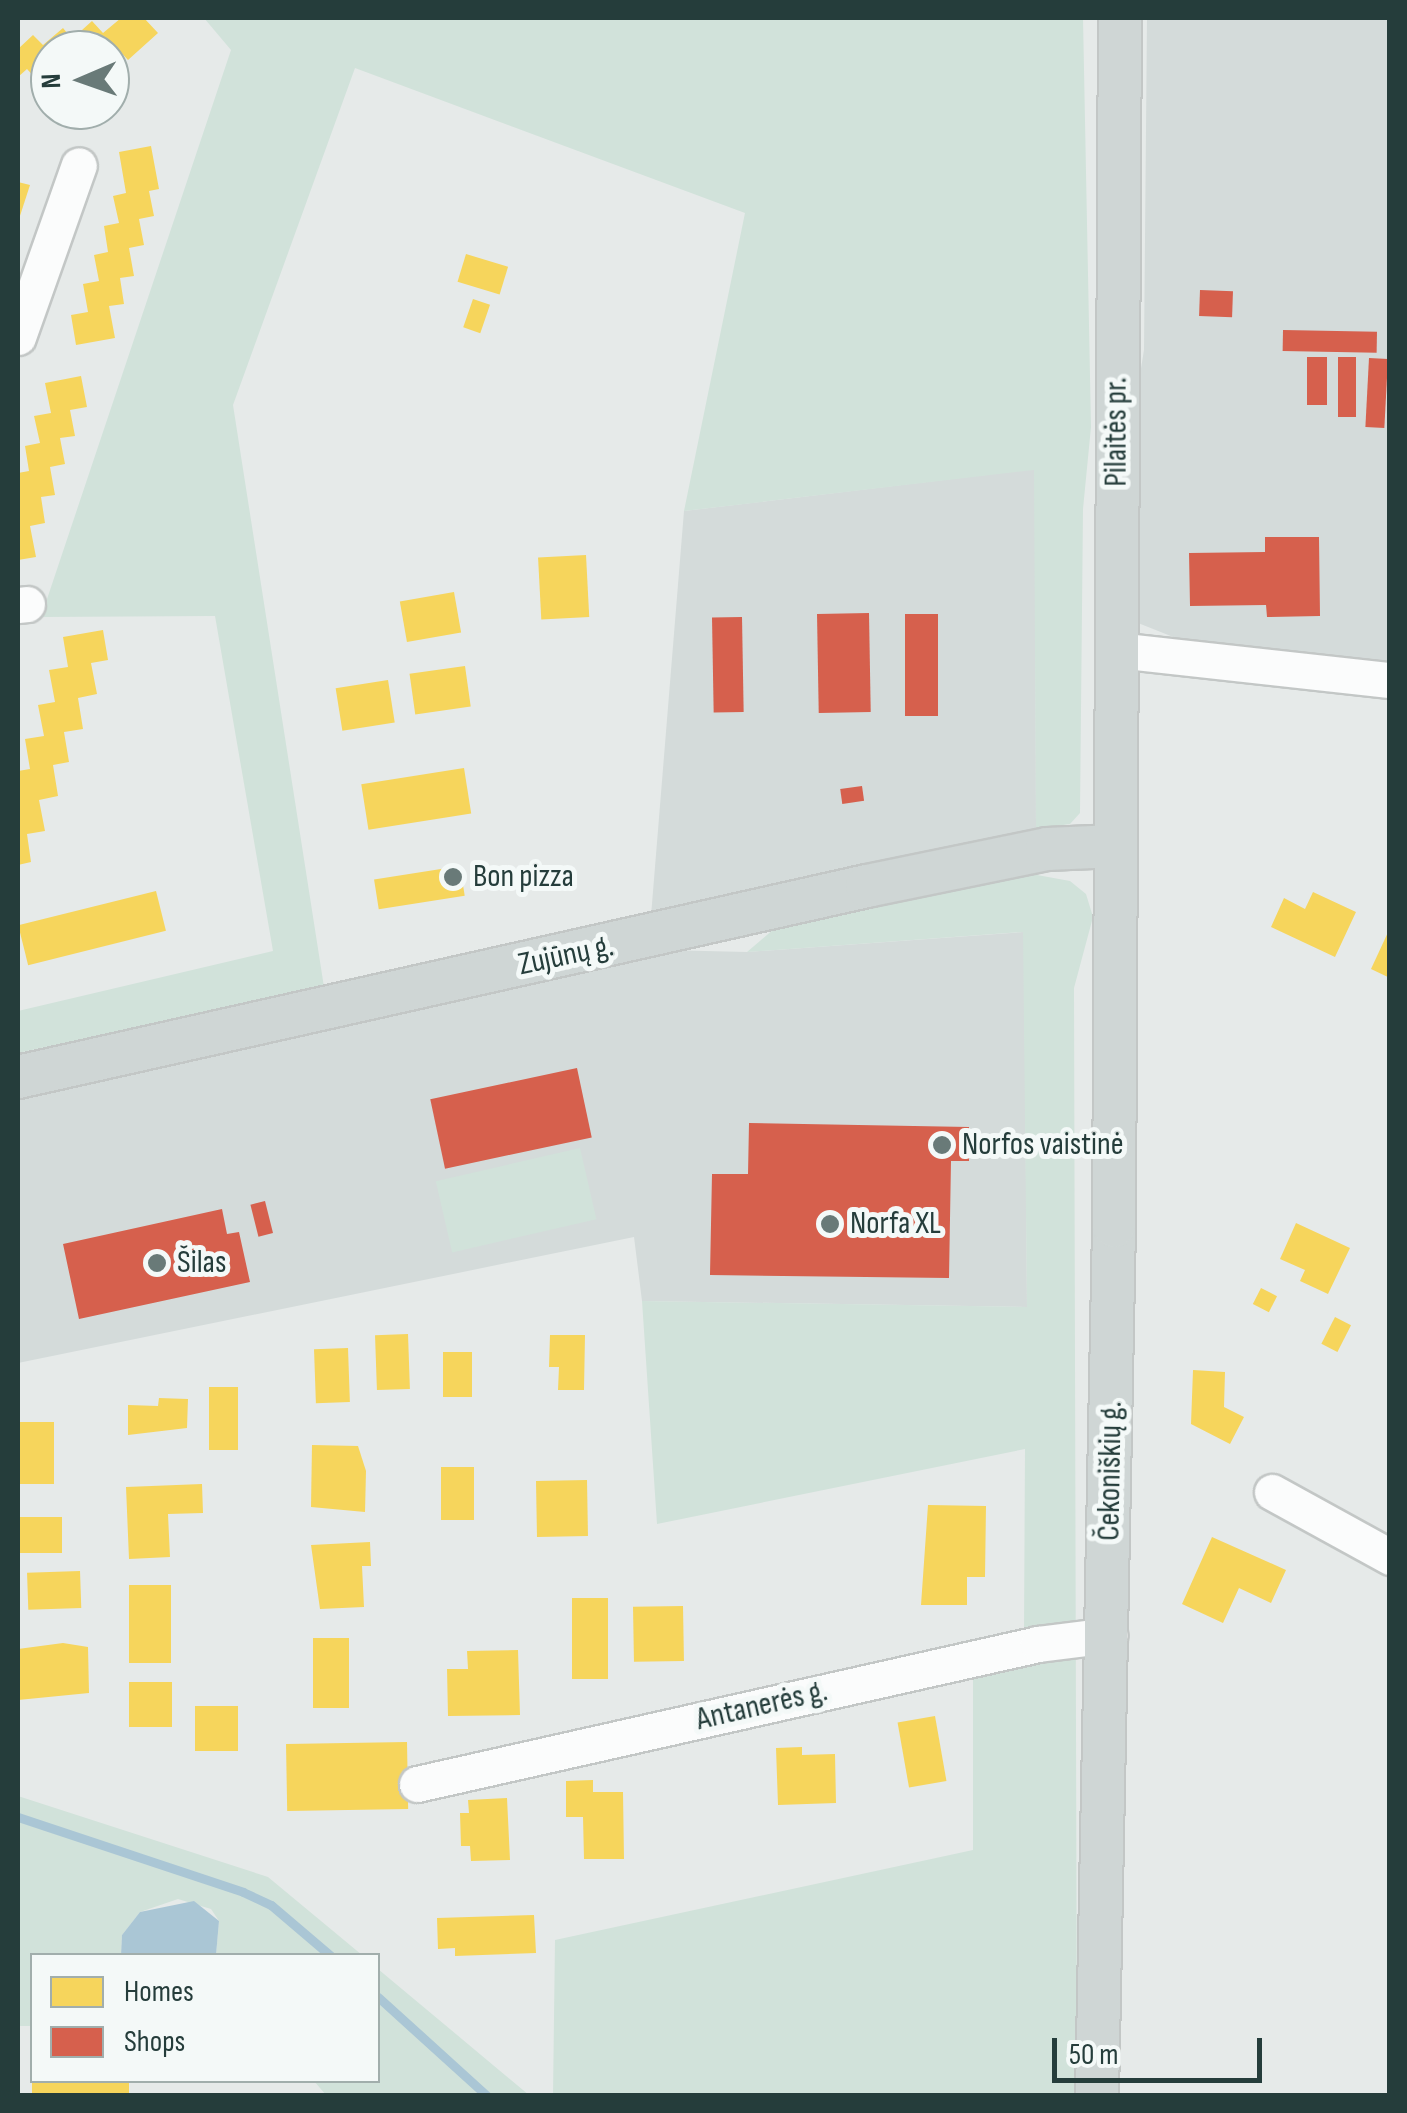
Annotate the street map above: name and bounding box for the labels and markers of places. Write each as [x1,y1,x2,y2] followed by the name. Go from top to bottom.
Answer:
[473,858,574,896] place label: Bon pizza
[442,866,464,888] marker: Bon pizza
[962,1126,1124,1164] place label: Norfos vaistinė
[931,1134,953,1156] marker: Norfos vaistinė
[850,1205,941,1243] place label: Norfa XL
[819,1213,841,1235] marker: Norfa XL
[177,1244,226,1282] place label: Šilas
[146,1252,168,1274] marker: Šilas

